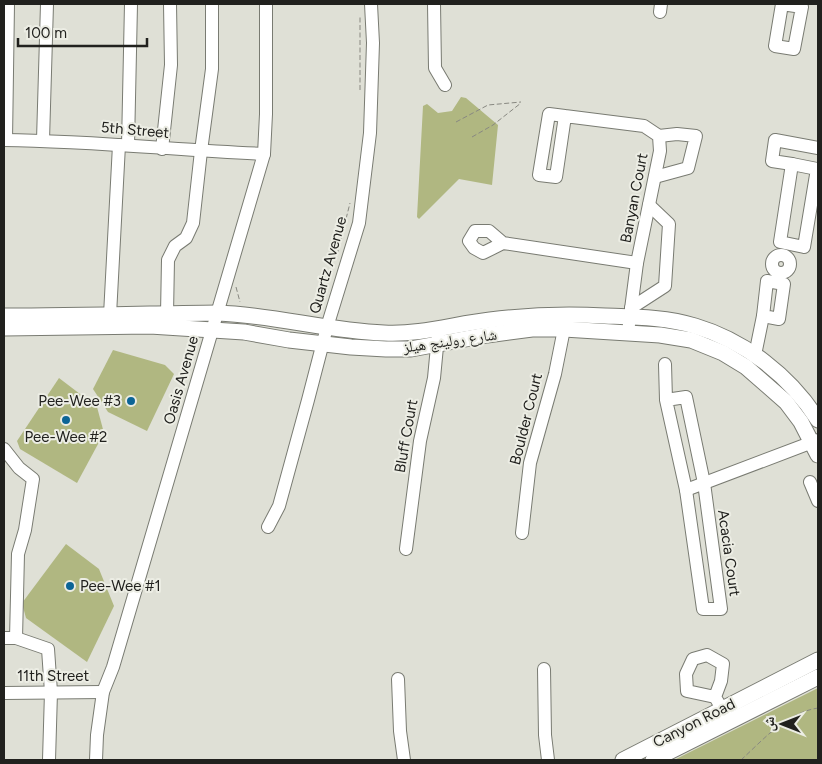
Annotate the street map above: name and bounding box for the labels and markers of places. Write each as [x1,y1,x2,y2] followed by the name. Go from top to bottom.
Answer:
[38,392,121,410] place label: Pee-Wee #3
[125,395,137,407] marker: Pee-Wee #3
[60,414,72,426] marker: Pee-Wee #2
[25,428,107,446] place label: Pee-Wee #2
[80,577,161,595] place label: Pee-Wee #1
[64,580,76,592] marker: Pee-Wee #1

